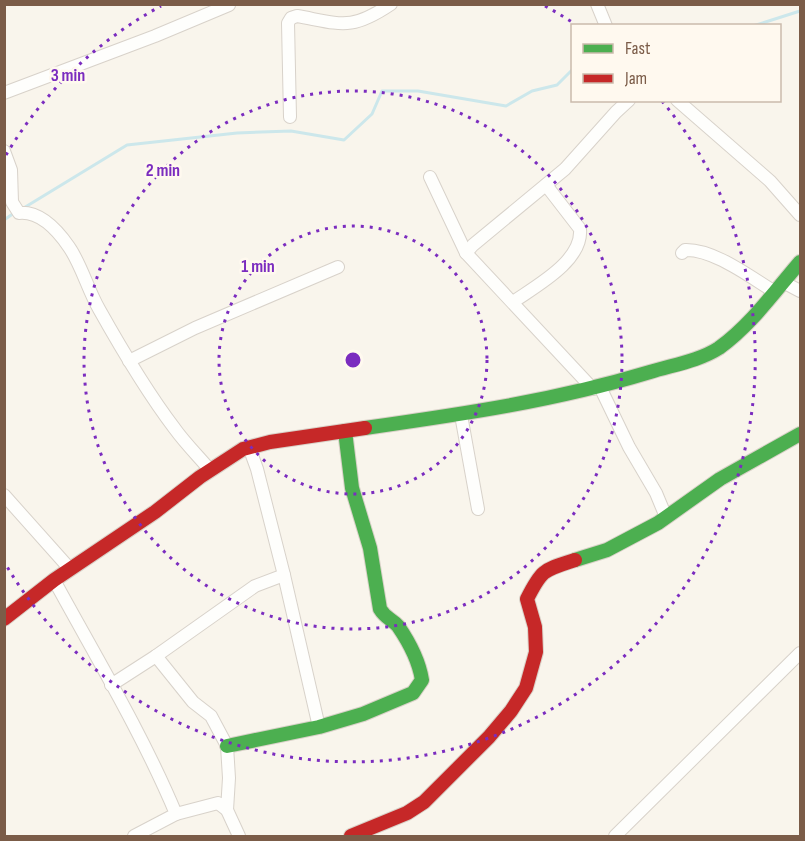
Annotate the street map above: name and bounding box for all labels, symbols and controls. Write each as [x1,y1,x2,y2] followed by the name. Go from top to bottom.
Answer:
[571,24,781,102] legend
[625,38,651,59] text: Fast
[51,65,85,86] text: 3 min
[624,68,647,89] text: Jam
[146,160,180,181] text: 2 min
[241,256,275,277] text: 1 min
[343,350,363,370] centre of rings

